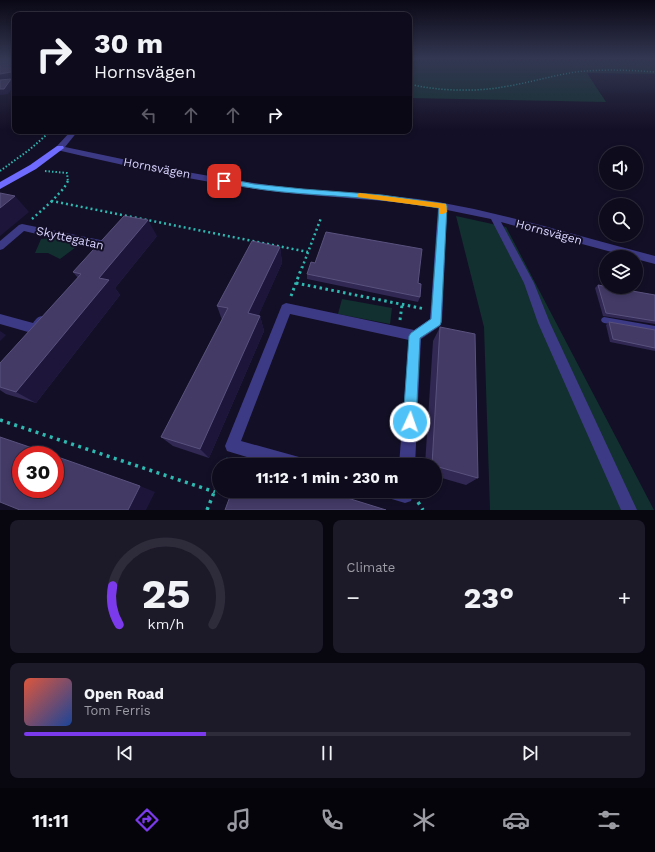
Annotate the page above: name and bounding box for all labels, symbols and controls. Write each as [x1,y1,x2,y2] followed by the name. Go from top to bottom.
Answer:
[94,27,163,60] text: 30 m
[28,28,80,80] icon: right
[94,61,196,82] text: Hornsvägen
[138,104,160,126] icon: left
[180,104,202,126] icon: ahead
[222,104,244,126] icon: ahead
[264,104,286,126] icon: right
[599,146,643,294] map controls
[599,146,643,190] button: sound
[122,155,192,181] street label: Hornsvägen
[207,164,241,198] pin
[213,170,235,192] icon: arrive
[599,198,643,242] button: search
[514,216,584,248] street label: Hornsvägen
[35,223,105,253] street label: Skyttegatan
[599,250,643,294] button: layers
[389,401,431,443] position arrow
[12,446,64,498] speed limit sign: 30
[256,469,398,487] text: 11:12 · 1 min · 230 m
[347,560,395,575] text: Climate
[142,568,191,617] text: 25
[463,580,514,615] text: 23°
[347,585,360,610] text: −
[618,585,631,610] text: +
[148,615,185,631] text: km/h
[84,685,164,703] text: Open Road
[84,703,151,718] text: Tom Ferris
[114,742,136,764] icon: previous
[316,742,338,764] icon: pause
[519,742,541,764] icon: next
[133,806,161,834] icon: directions
[225,806,253,834] icon: music
[318,806,346,834] icon: phone
[410,806,438,834] icon: climate
[502,806,530,834] icon: car
[595,806,623,834] icon: filters
[32,810,69,831] text: 11:11

